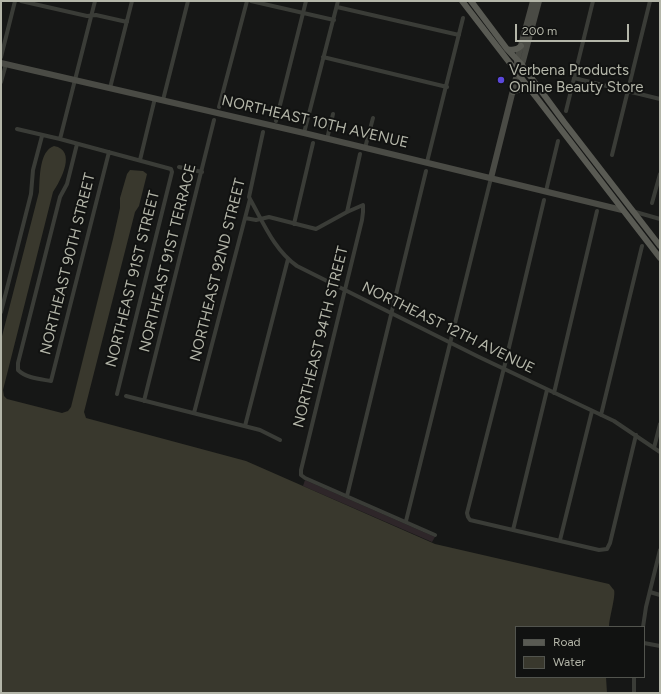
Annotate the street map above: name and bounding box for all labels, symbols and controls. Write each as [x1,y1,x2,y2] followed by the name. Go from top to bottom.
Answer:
[517,16,631,42] scale bar
[522,24,557,38] text: 200 m
[509,62,643,97] place label: Verbena Products Online Beauty Store
[496,75,506,85] marker: Verbena Products Online Beauty Store
[220,92,410,152] street label: NORTHEAST 10TH AVENUE
[136,162,200,354] street label: NORTHEAST 91ST TERRACE
[37,171,99,357] street label: NORTHEAST 90TH STREET
[187,177,249,363] street label: NORTHEAST 92ND STREET
[102,189,164,369] street label: NORTHEAST 91ST STREET
[290,244,352,430] street label: NORTHEAST 94TH STREET
[359,278,537,378] street label: NORTHEAST 12TH AVENUE
[515,626,645,678] legend
[553,635,581,649] text: Road
[553,655,585,669] text: Water

